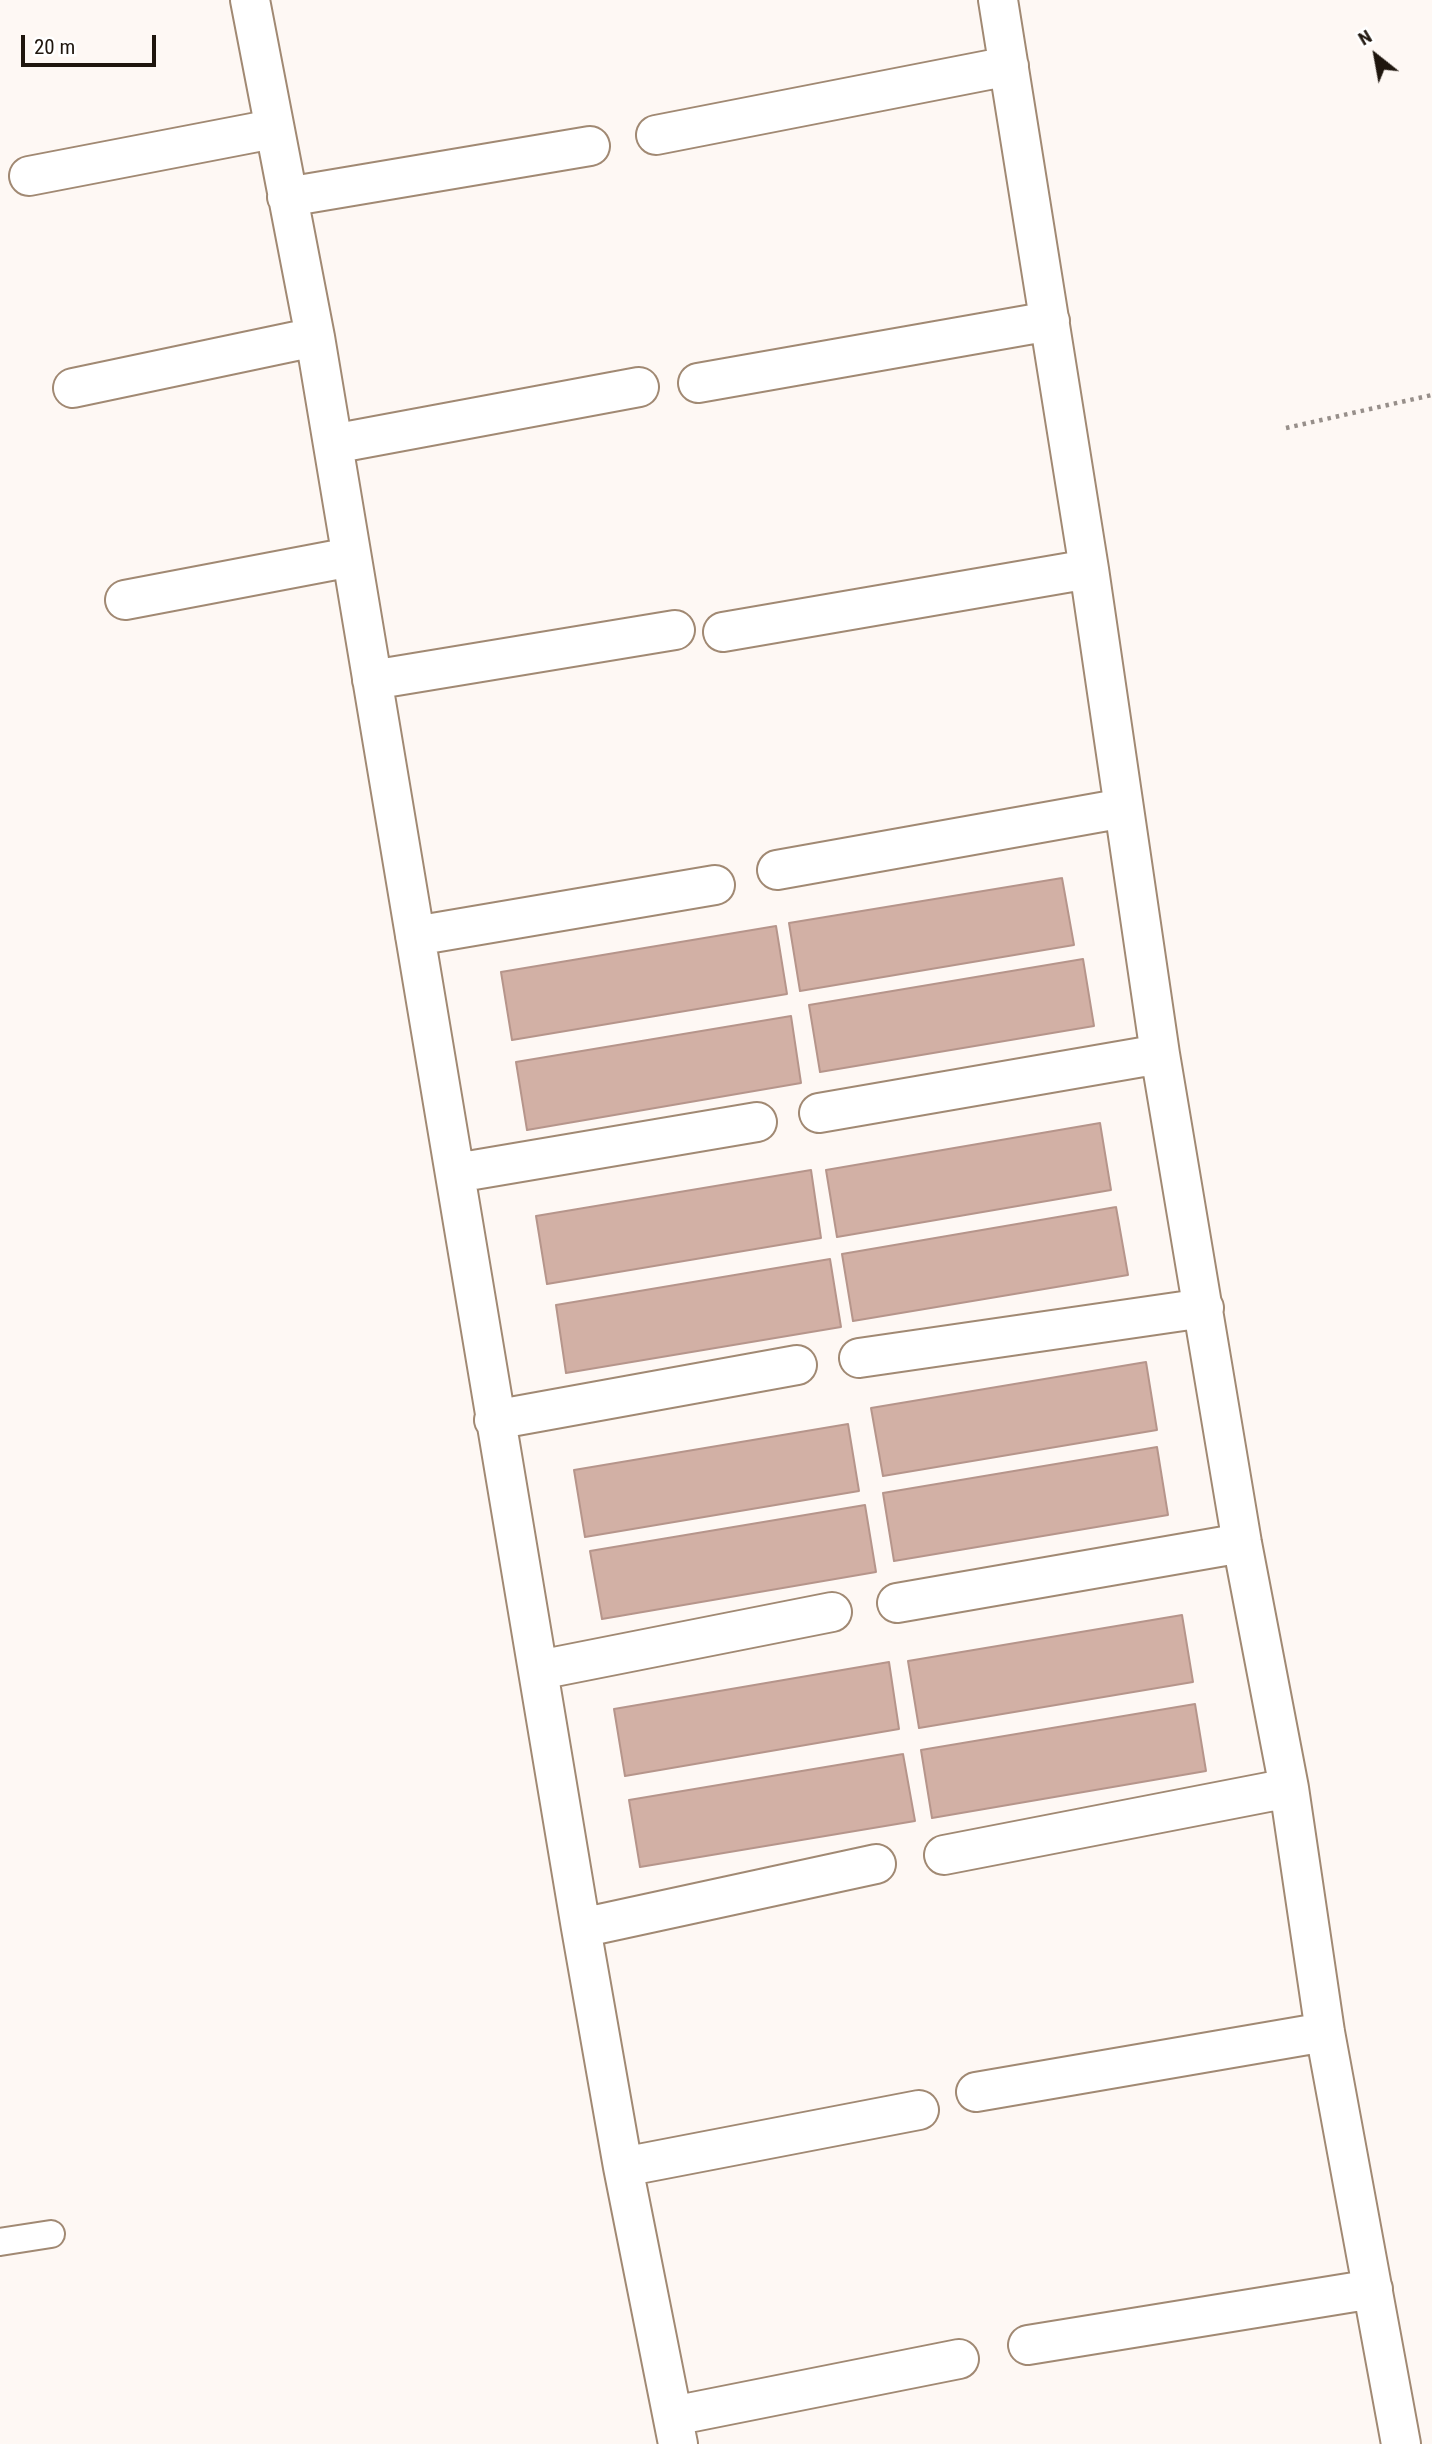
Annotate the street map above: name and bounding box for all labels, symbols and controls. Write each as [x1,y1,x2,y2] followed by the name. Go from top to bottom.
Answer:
[24,21,159,65] scale bar
[1341,21,1411,91] north arrow
[1354,25,1376,50] text: N
[34,35,75,59] text: 20 m

